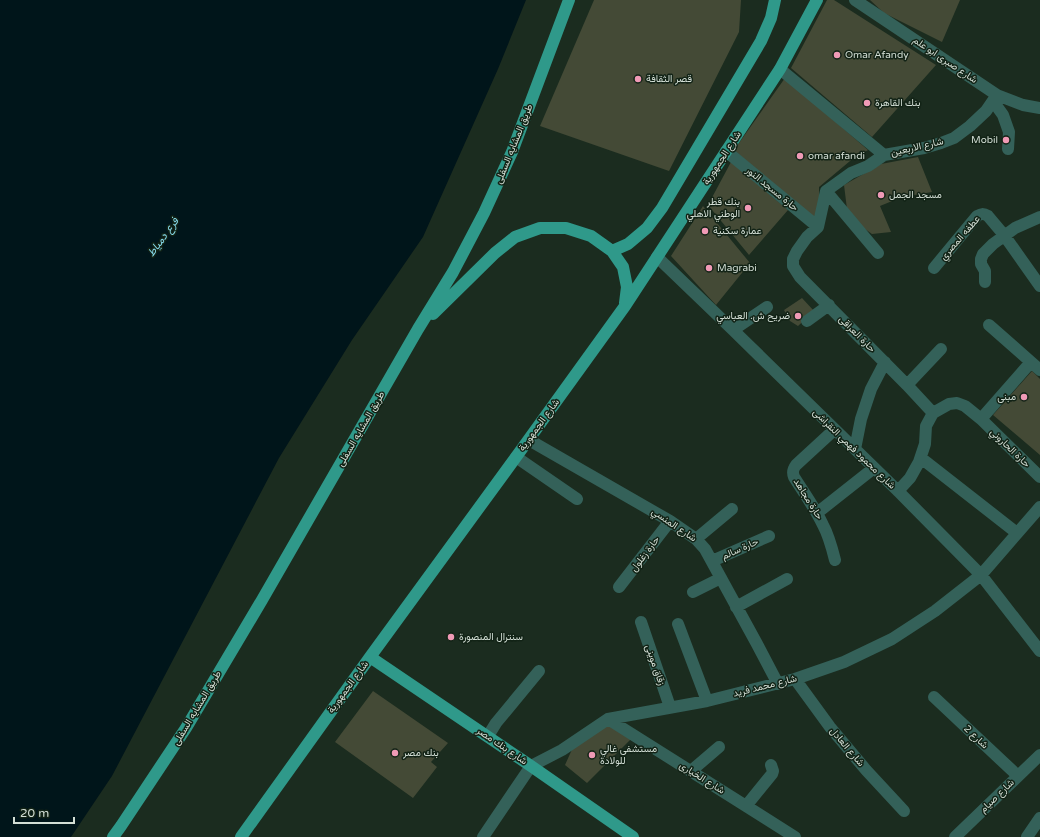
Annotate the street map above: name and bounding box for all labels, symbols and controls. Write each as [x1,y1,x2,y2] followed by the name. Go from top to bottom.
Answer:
[911,34,980,86] street label: شارع صبرى ابو علم
[845,49,909,61] place label: Omar Afandy
[832,50,842,60] marker: Omar Afandy
[646,73,692,85] place label: قصر الثقافة
[633,74,643,84] marker: قصر الثقافة
[875,97,921,109] place label: بنك القاهرة
[862,98,872,108] marker: بنك القاهرة
[493,102,536,186] street label: طريق المشايه السفلى
[700,129,744,187] street label: شارع الجمهورية
[971,134,998,146] place label: Mobil
[889,135,945,159] street label: شارع الاربعين
[1001,135,1011,145] marker: Mobil
[808,150,865,162] place label: omar afandi
[795,151,805,161] marker: omar afandi
[743,164,801,214] street label: حارة مسجد النور
[889,189,942,201] place label: مسجد الجمل
[876,190,886,200] marker: مسجد الجمل
[687,196,740,222] place label: بنك قطر الوطني الاهلي
[743,203,753,213] marker: بنك قطر الوطني الاهلي
[937,213,984,264] street label: عطفه المصري
[144,214,183,260] water label: فرع دمياط
[713,225,762,237] place label: عمارة سكنية
[700,226,710,236] marker: عمارة سكنية
[717,262,757,274] place label: Magrabi
[704,263,714,273] marker: Magrabi
[716,310,790,324] place label: ضريح ش. العباسي
[793,311,803,321] marker: ضريح ش. العباسي
[836,313,878,355] street label: حارة العراقى
[335,389,388,469] street label: طريق المشايه السفلى
[997,391,1016,403] place label: مبنى
[1019,392,1029,402] marker: مبنى
[516,396,562,453] street label: شارع الجمهورية
[809,406,898,493] street label: شارع محمود فهمي النقراشى
[986,426,1033,472] street label: حارة الحاروني
[791,476,826,522] street label: حارة مجاهد
[648,505,699,546] street label: شارع المنسي
[628,534,662,574] street label: حارة زغلول
[720,535,760,562] street label: حارة سالم
[459,631,523,643] place label: سنترال المنصورة
[446,632,456,642] marker: سنترال المنصورة
[642,643,668,687] street label: زقاق موينى
[325,658,371,715] street label: شارع الجمهورية
[170,668,224,748] street label: طريق المشايه السفلى
[732,672,798,700] street label: شارع محمد فريد
[961,723,991,751] street label: شارع 2
[474,724,530,767] street label: شارع بنك مصر
[827,725,867,769] street label: شارع العادل
[600,743,657,767] place label: مستشفى غالي للولادة
[402,747,439,759] place label: بنك مصر
[390,748,400,758] marker: بنك مصر
[587,750,597,760] marker: مستشفى غالي للولادة
[677,759,727,797] street label: شارع الخيارى
[977,777,1017,815] street label: شارع صيام
[14,799,74,825] scale bar
[20,806,49,820] text: 20 m

